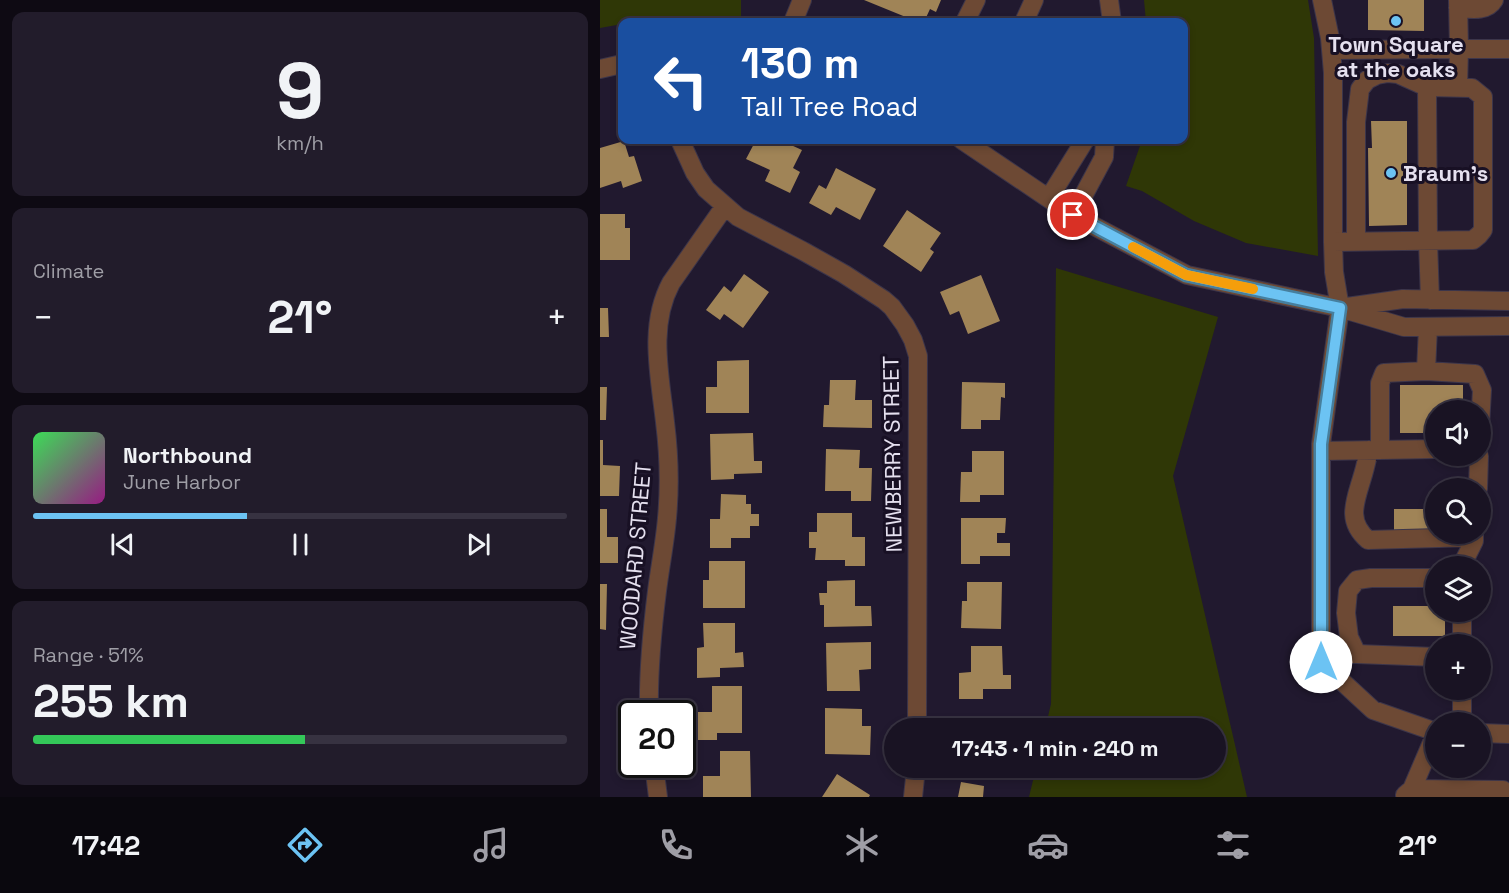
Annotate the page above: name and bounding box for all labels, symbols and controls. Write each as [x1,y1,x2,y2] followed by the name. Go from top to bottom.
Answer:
[1389,14,1403,28] marker: Town Square at the oaks
[1328,30,1464,83] place label: Town Square at the oaks
[741,37,859,90] text: 130 m
[276,41,324,141] text: 9
[642,42,720,120] icon: left
[741,89,918,124] text: Tall Tree Road
[276,130,324,156] text: km/h
[1403,159,1488,187] place label: Braum's
[1384,166,1398,180] marker: Braum's
[1047,189,1098,240] pin
[1056,198,1089,231] icon: arrive
[33,258,104,284] text: Climate
[268,289,332,346] text: 21°
[33,297,53,339] text: −
[547,297,567,339] text: +
[876,355,908,553] street label: NEWBERRY STREET
[1425,400,1491,778] map controls
[1425,400,1491,466] button: sound
[123,441,252,469] text: Northbound
[613,461,657,651] street label: WOODARD STREET
[123,469,241,495] text: June Harbor
[1425,478,1491,544] button: search
[106,528,139,561] icon: previous
[284,528,317,561] icon: pause
[462,528,495,561] icon: next
[1425,556,1491,622] button: layers
[1289,630,1353,694] position arrow
[1425,634,1491,700] button: +
[33,642,144,668] text: Range · 51%
[33,673,189,730] text: 255 km
[618,700,696,778] speed limit sign: 20
[1425,712,1491,778] button: −
[951,734,1159,762] text: 17:43 · 1 min · 240 m
[284,824,326,866] icon: directions
[470,824,512,866] icon: music
[655,824,697,866] icon: phone
[841,824,883,866] icon: climate
[1027,824,1069,866] icon: car
[1212,824,1254,866] icon: filters
[72,828,140,863] text: 17:42
[1398,828,1437,863] text: 21°

